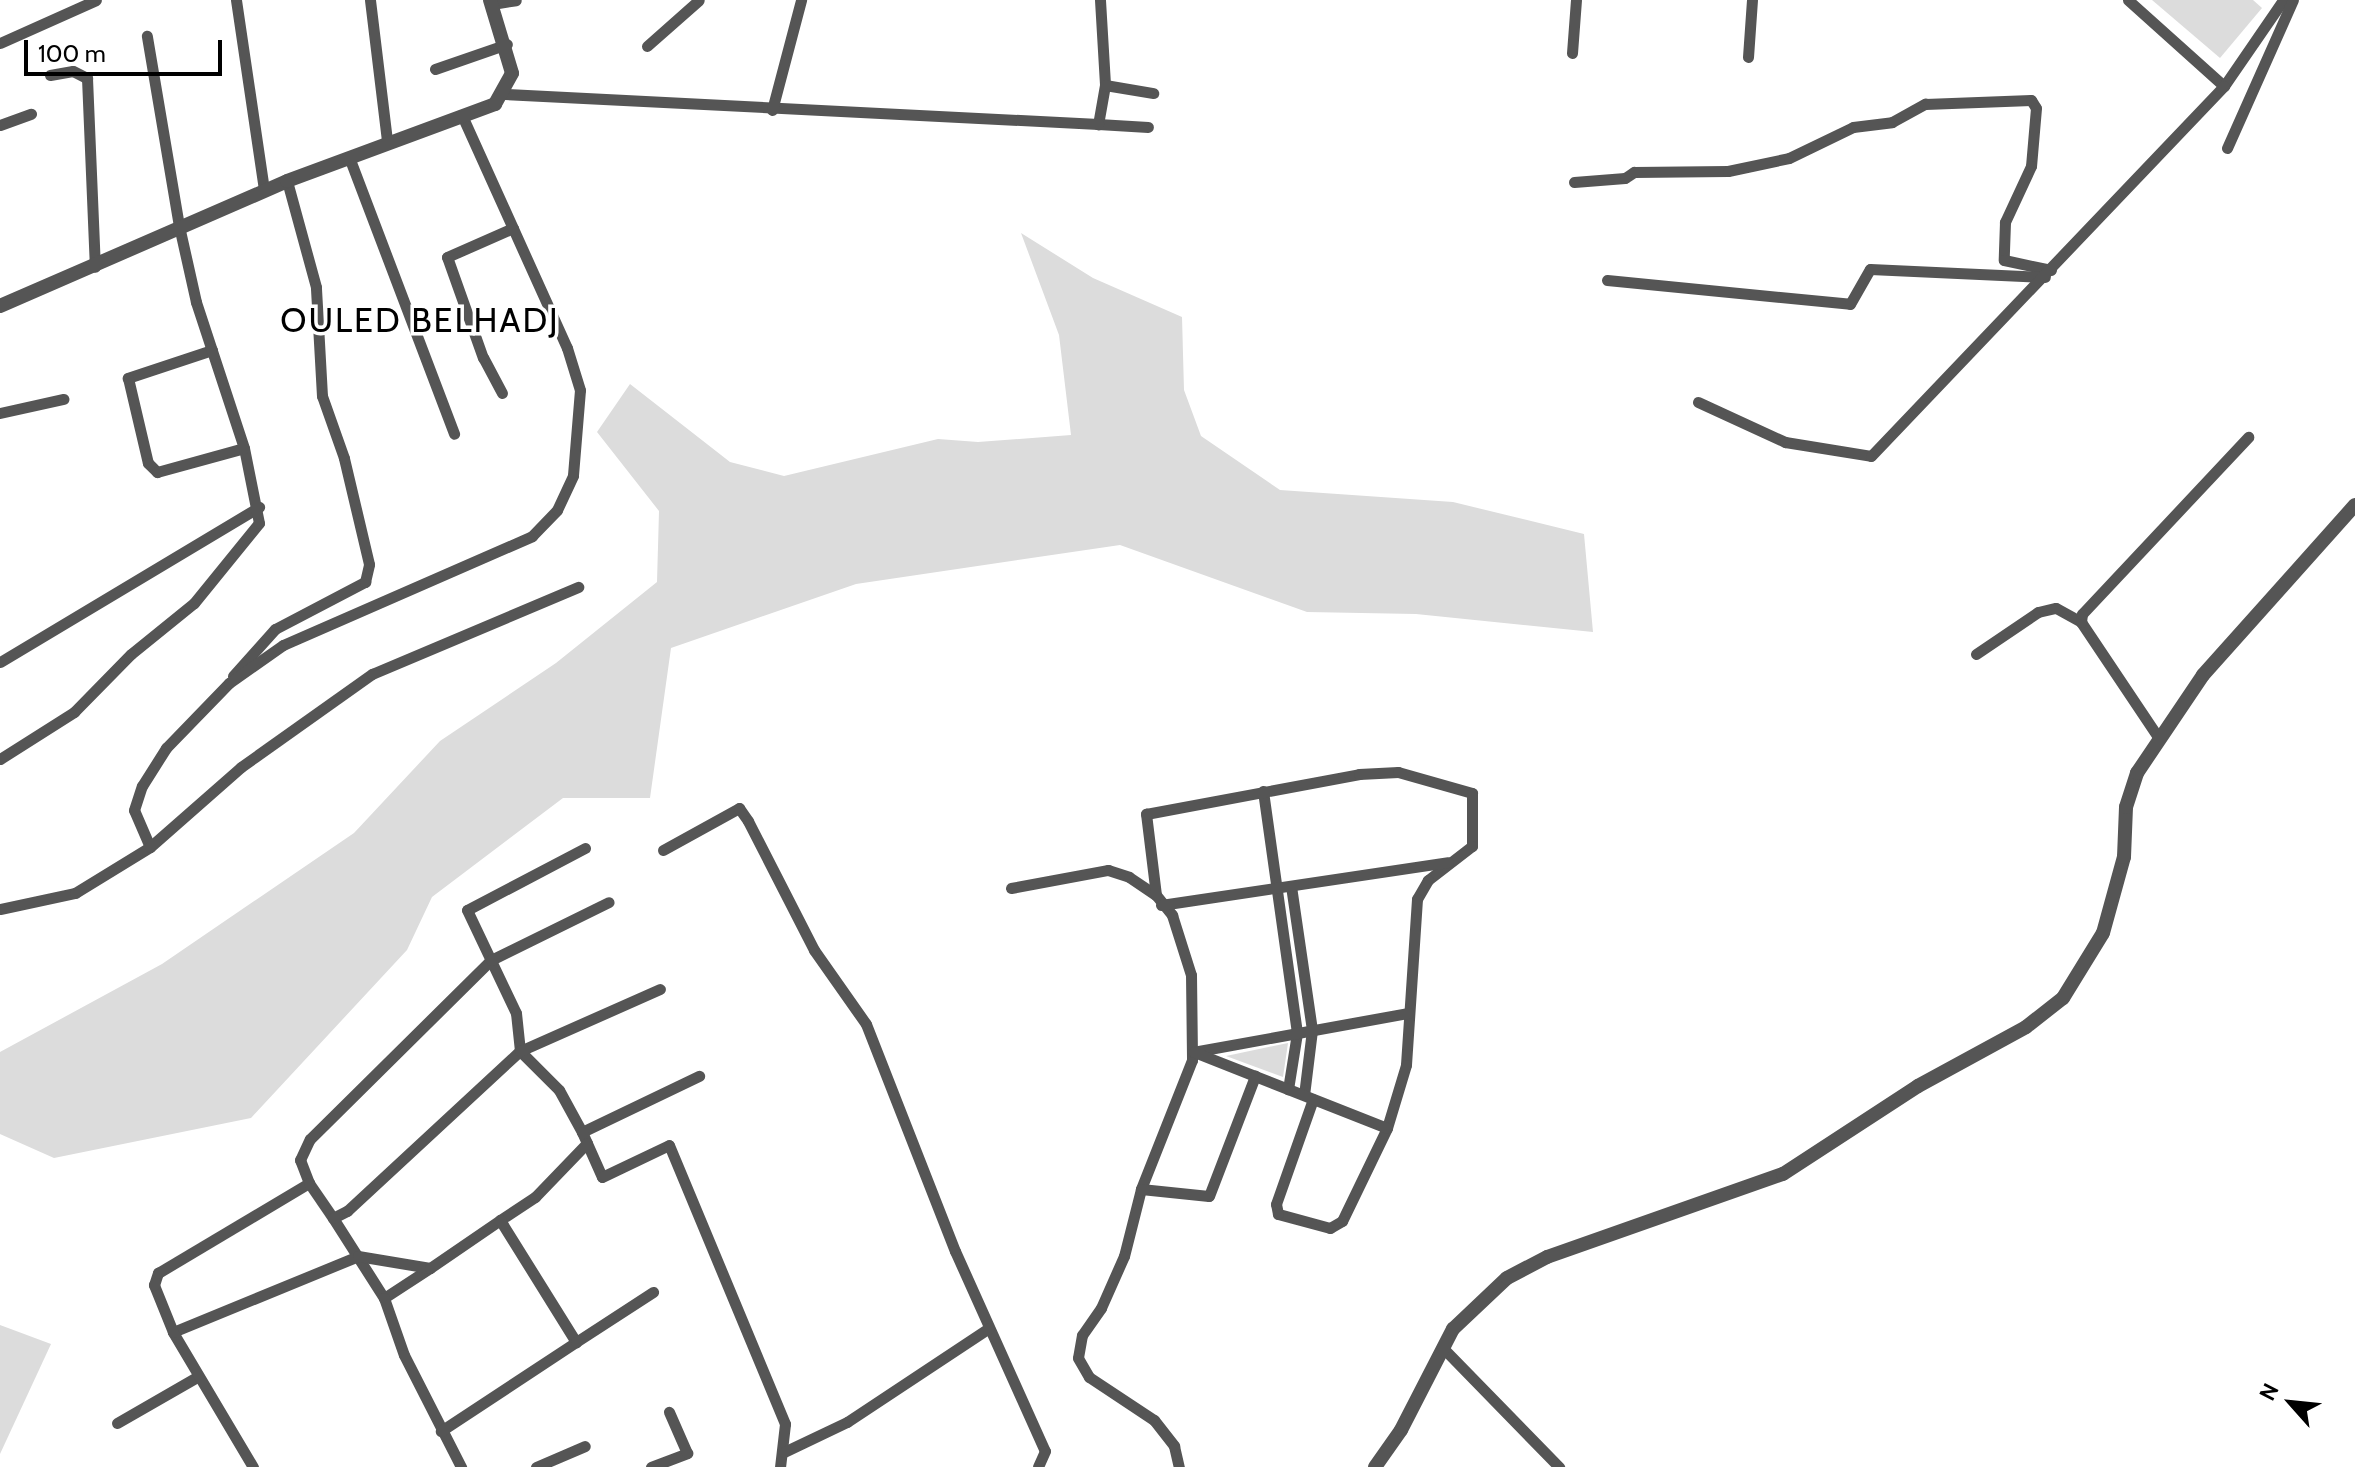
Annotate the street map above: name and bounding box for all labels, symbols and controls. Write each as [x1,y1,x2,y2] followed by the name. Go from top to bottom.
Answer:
[28,24,226,74] scale bar
[38,39,106,68] text: 100 m
[280,301,560,341] district label: OULED BELHADJ
[2251,1363,2331,1443] north arrow
[2254,1379,2285,1405] text: N

